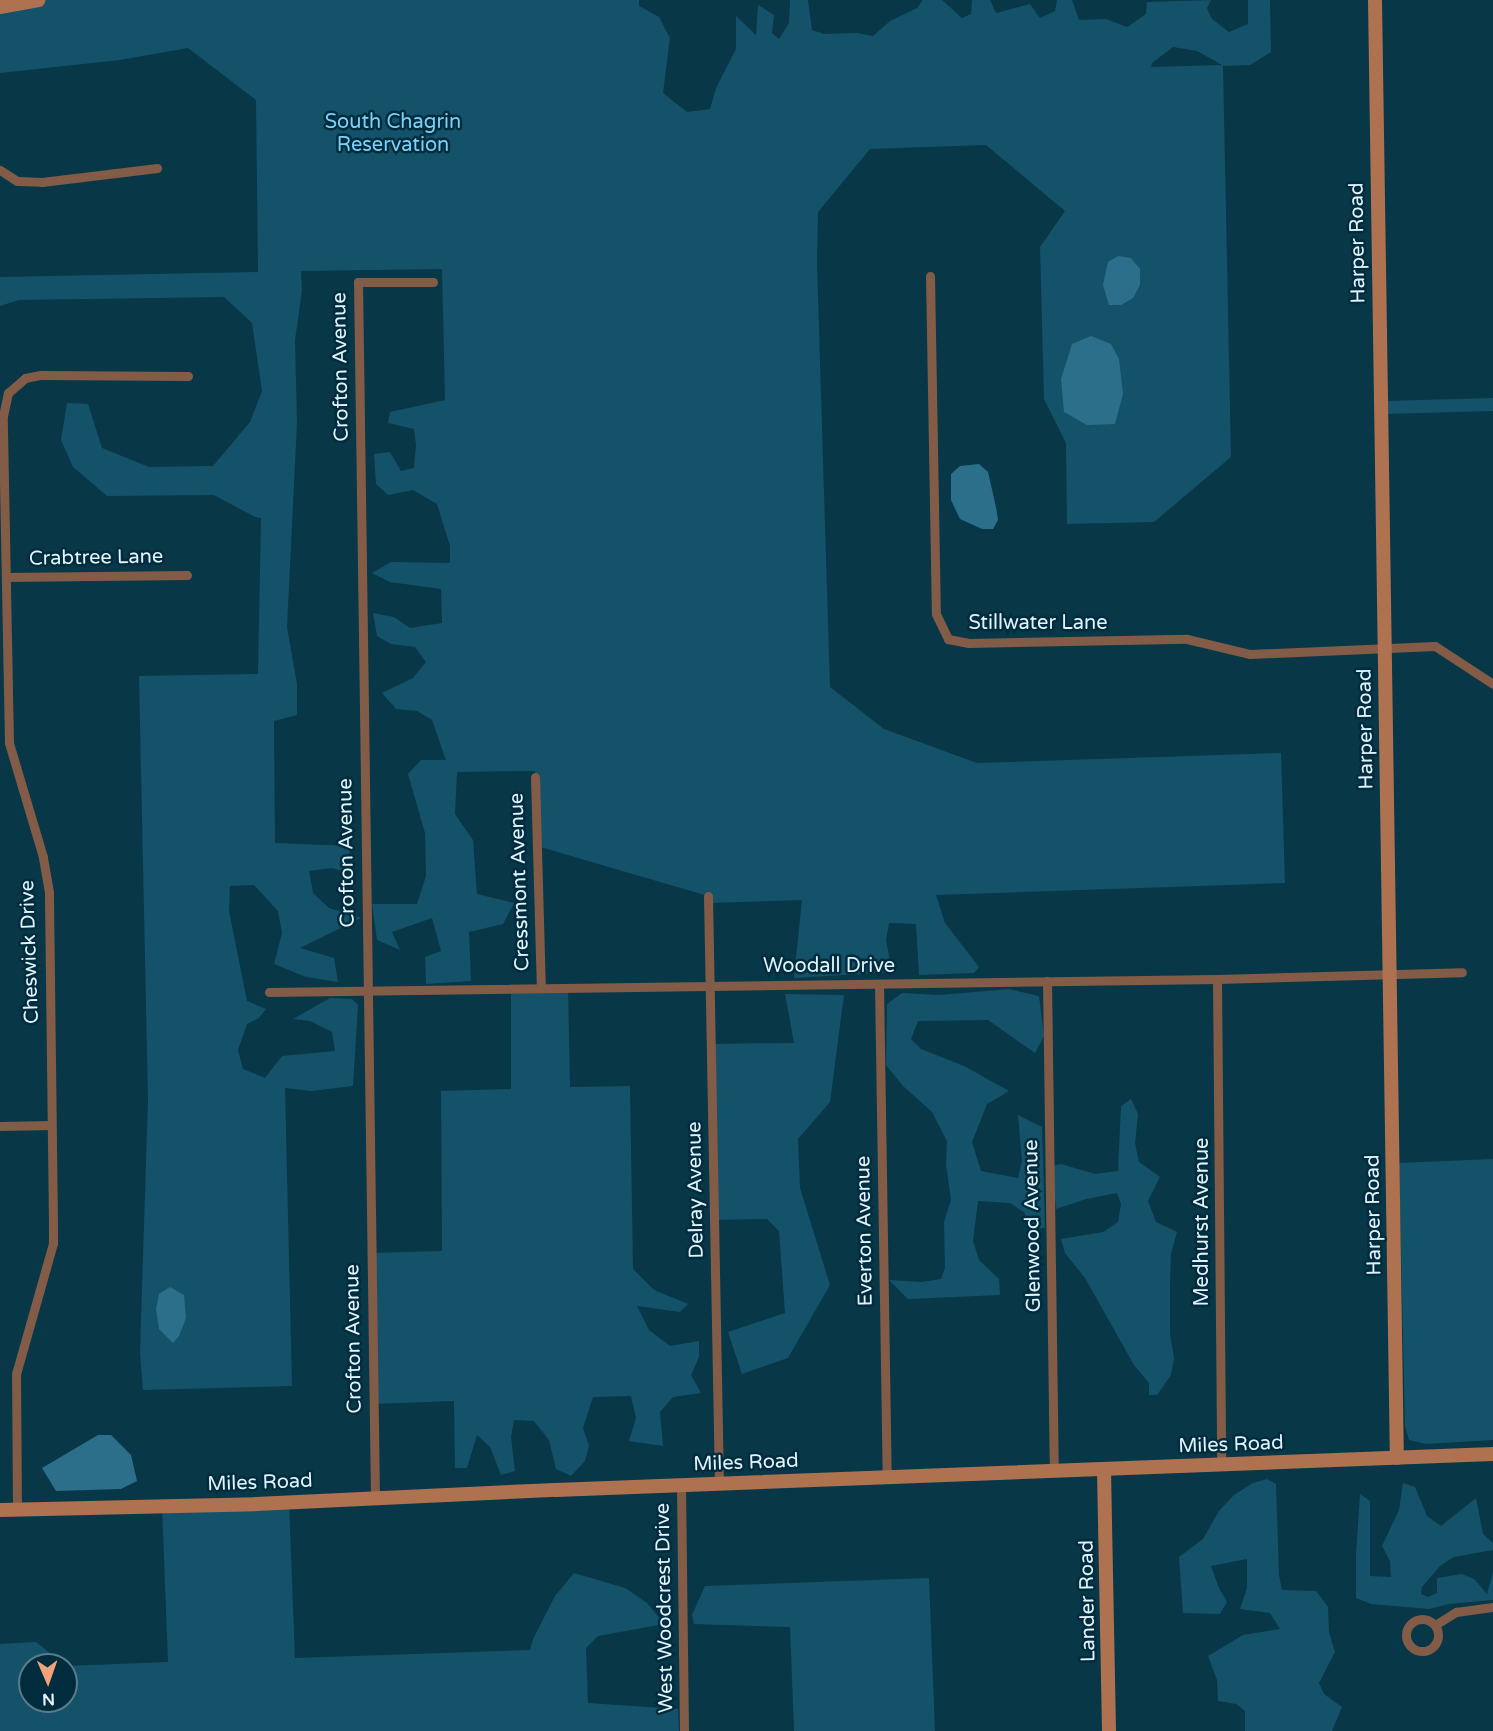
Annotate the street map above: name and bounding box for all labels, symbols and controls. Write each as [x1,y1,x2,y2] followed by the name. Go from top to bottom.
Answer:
[325,111,461,158] park label: South Chagrin Reservation
[1345,182,1371,304] street label: Harper Road
[328,292,354,442] street label: Crofton Avenue
[29,545,163,571] street label: Crabtree Lane
[968,611,1108,635] street label: Stillwater Lane
[1353,668,1379,790] street label: Harper Road
[334,778,360,928] street label: Crofton Avenue
[505,792,535,972] street label: Cressmont Avenue
[15,880,45,1024] street label: Cheswick Drive
[763,954,895,978] street label: Woodall Drive
[683,1121,709,1259] street label: Delray Avenue
[1190,1138,1214,1306] street label: Medhurst Avenue
[1019,1139,1047,1313] street label: Glenwood Avenue
[1361,1154,1387,1276] street label: Harper Road
[852,1156,878,1306] street label: Everton Avenue
[341,1264,367,1414] street label: Crofton Avenue
[1178,1431,1284,1459] street label: Miles Road
[693,1449,799,1477] street label: Miles Road
[207,1469,313,1497] street label: Miles Road
[651,1503,679,1713] street label: West Woodcrest Drive
[1075,1540,1101,1662] street label: Lander Road
[18,1653,78,1713] north arrow
[42,1689,55,1709] text: N

